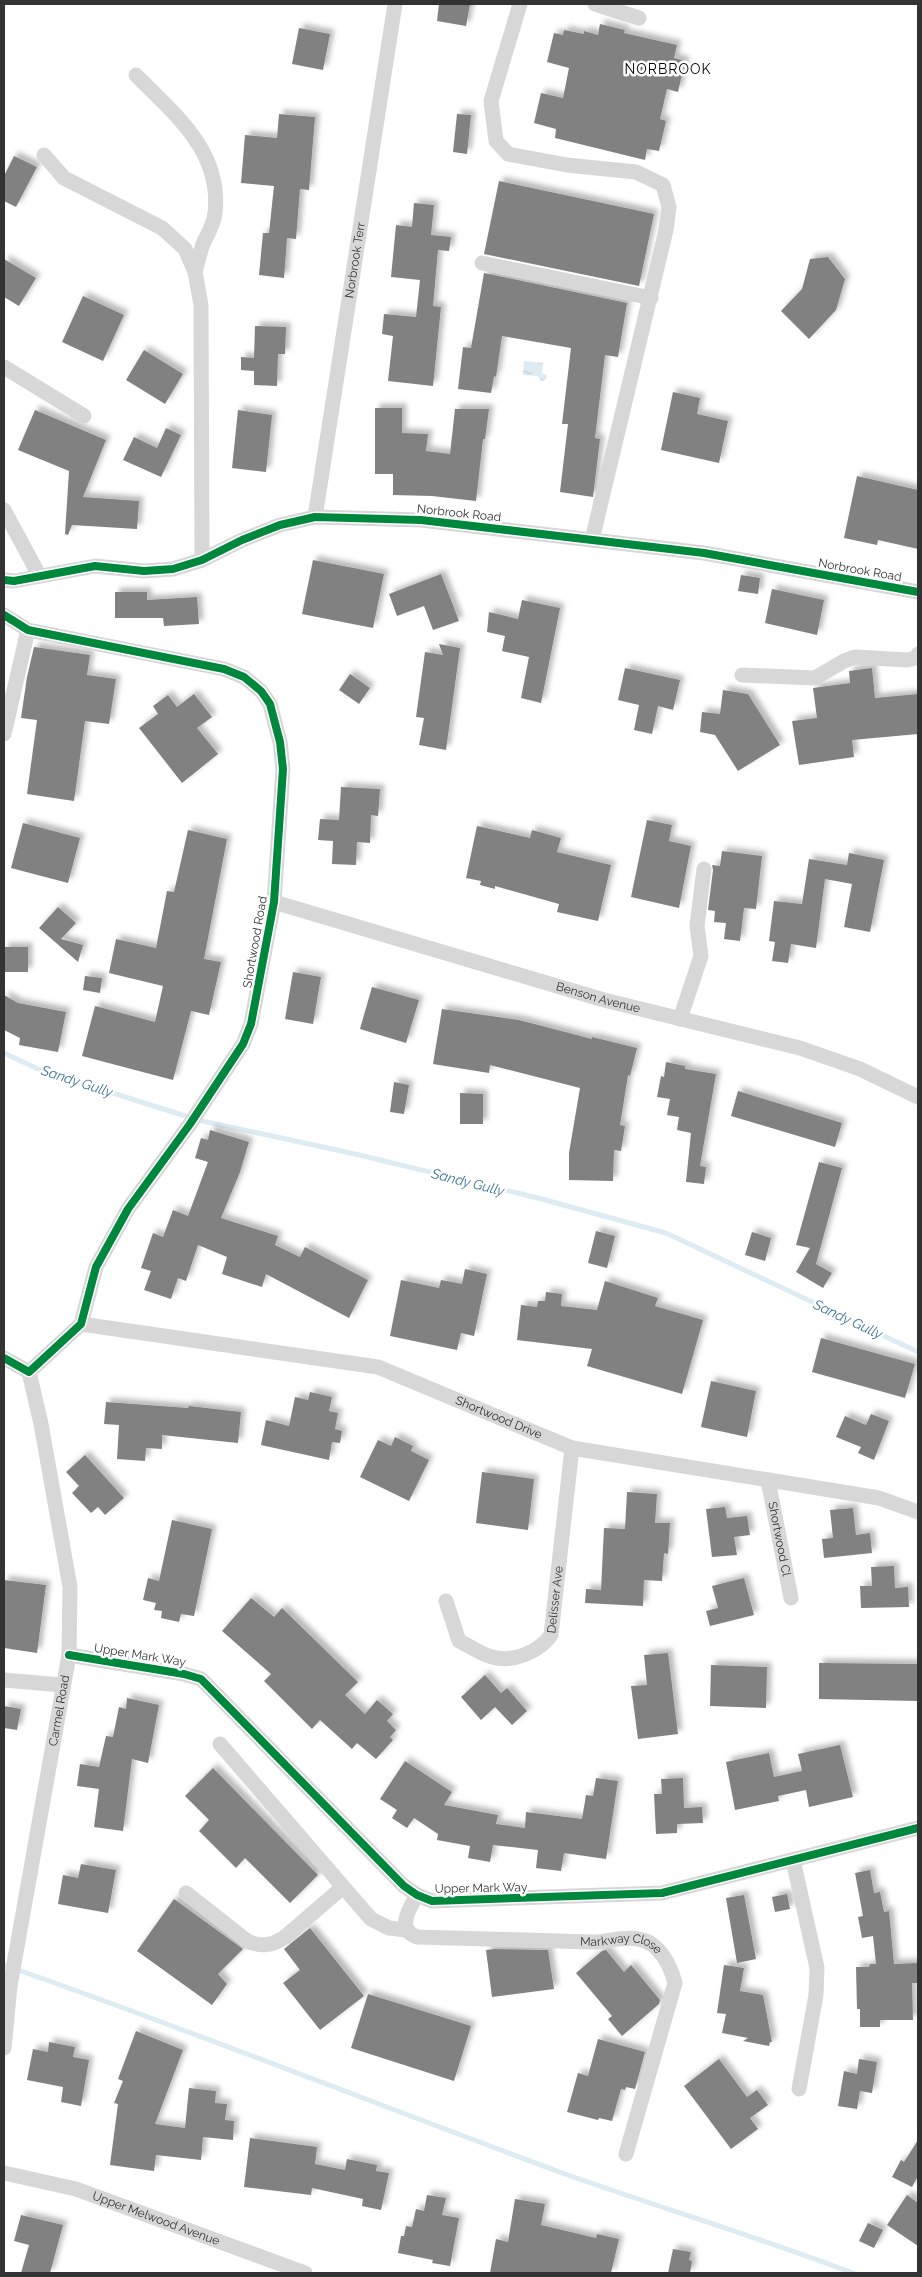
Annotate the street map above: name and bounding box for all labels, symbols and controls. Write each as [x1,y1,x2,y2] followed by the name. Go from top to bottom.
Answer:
[625,61,711,77] district label: NORBROOK
[342,220,368,299] street label: Norbrook Terr
[416,502,502,524] street label: Norbrook Road
[817,556,903,584] street label: Norbrook Road
[240,895,270,989] street label: Shortwood Road
[554,979,642,1016] street label: Benson Avenue
[38,1062,116,1100] water label: Sandy Gully
[429,1165,507,1199] water label: Sandy Gully
[810,1296,886,1342] water label: Sandy Gully
[453,1393,544,1442] street label: Shortwood Drive
[765,1500,794,1578] street label: Shortwood Cl
[544,1565,566,1634] street label: Delisser Ave
[93,1641,187,1669] street label: Upper Mark Way
[46,1674,72,1747] street label: Carmel Road
[434,1880,528,1896] street label: Upper Mark Way
[580,1931,665,1957] street label: Markway Close
[90,2189,222,2248] street label: Upper Melwood Avenue

